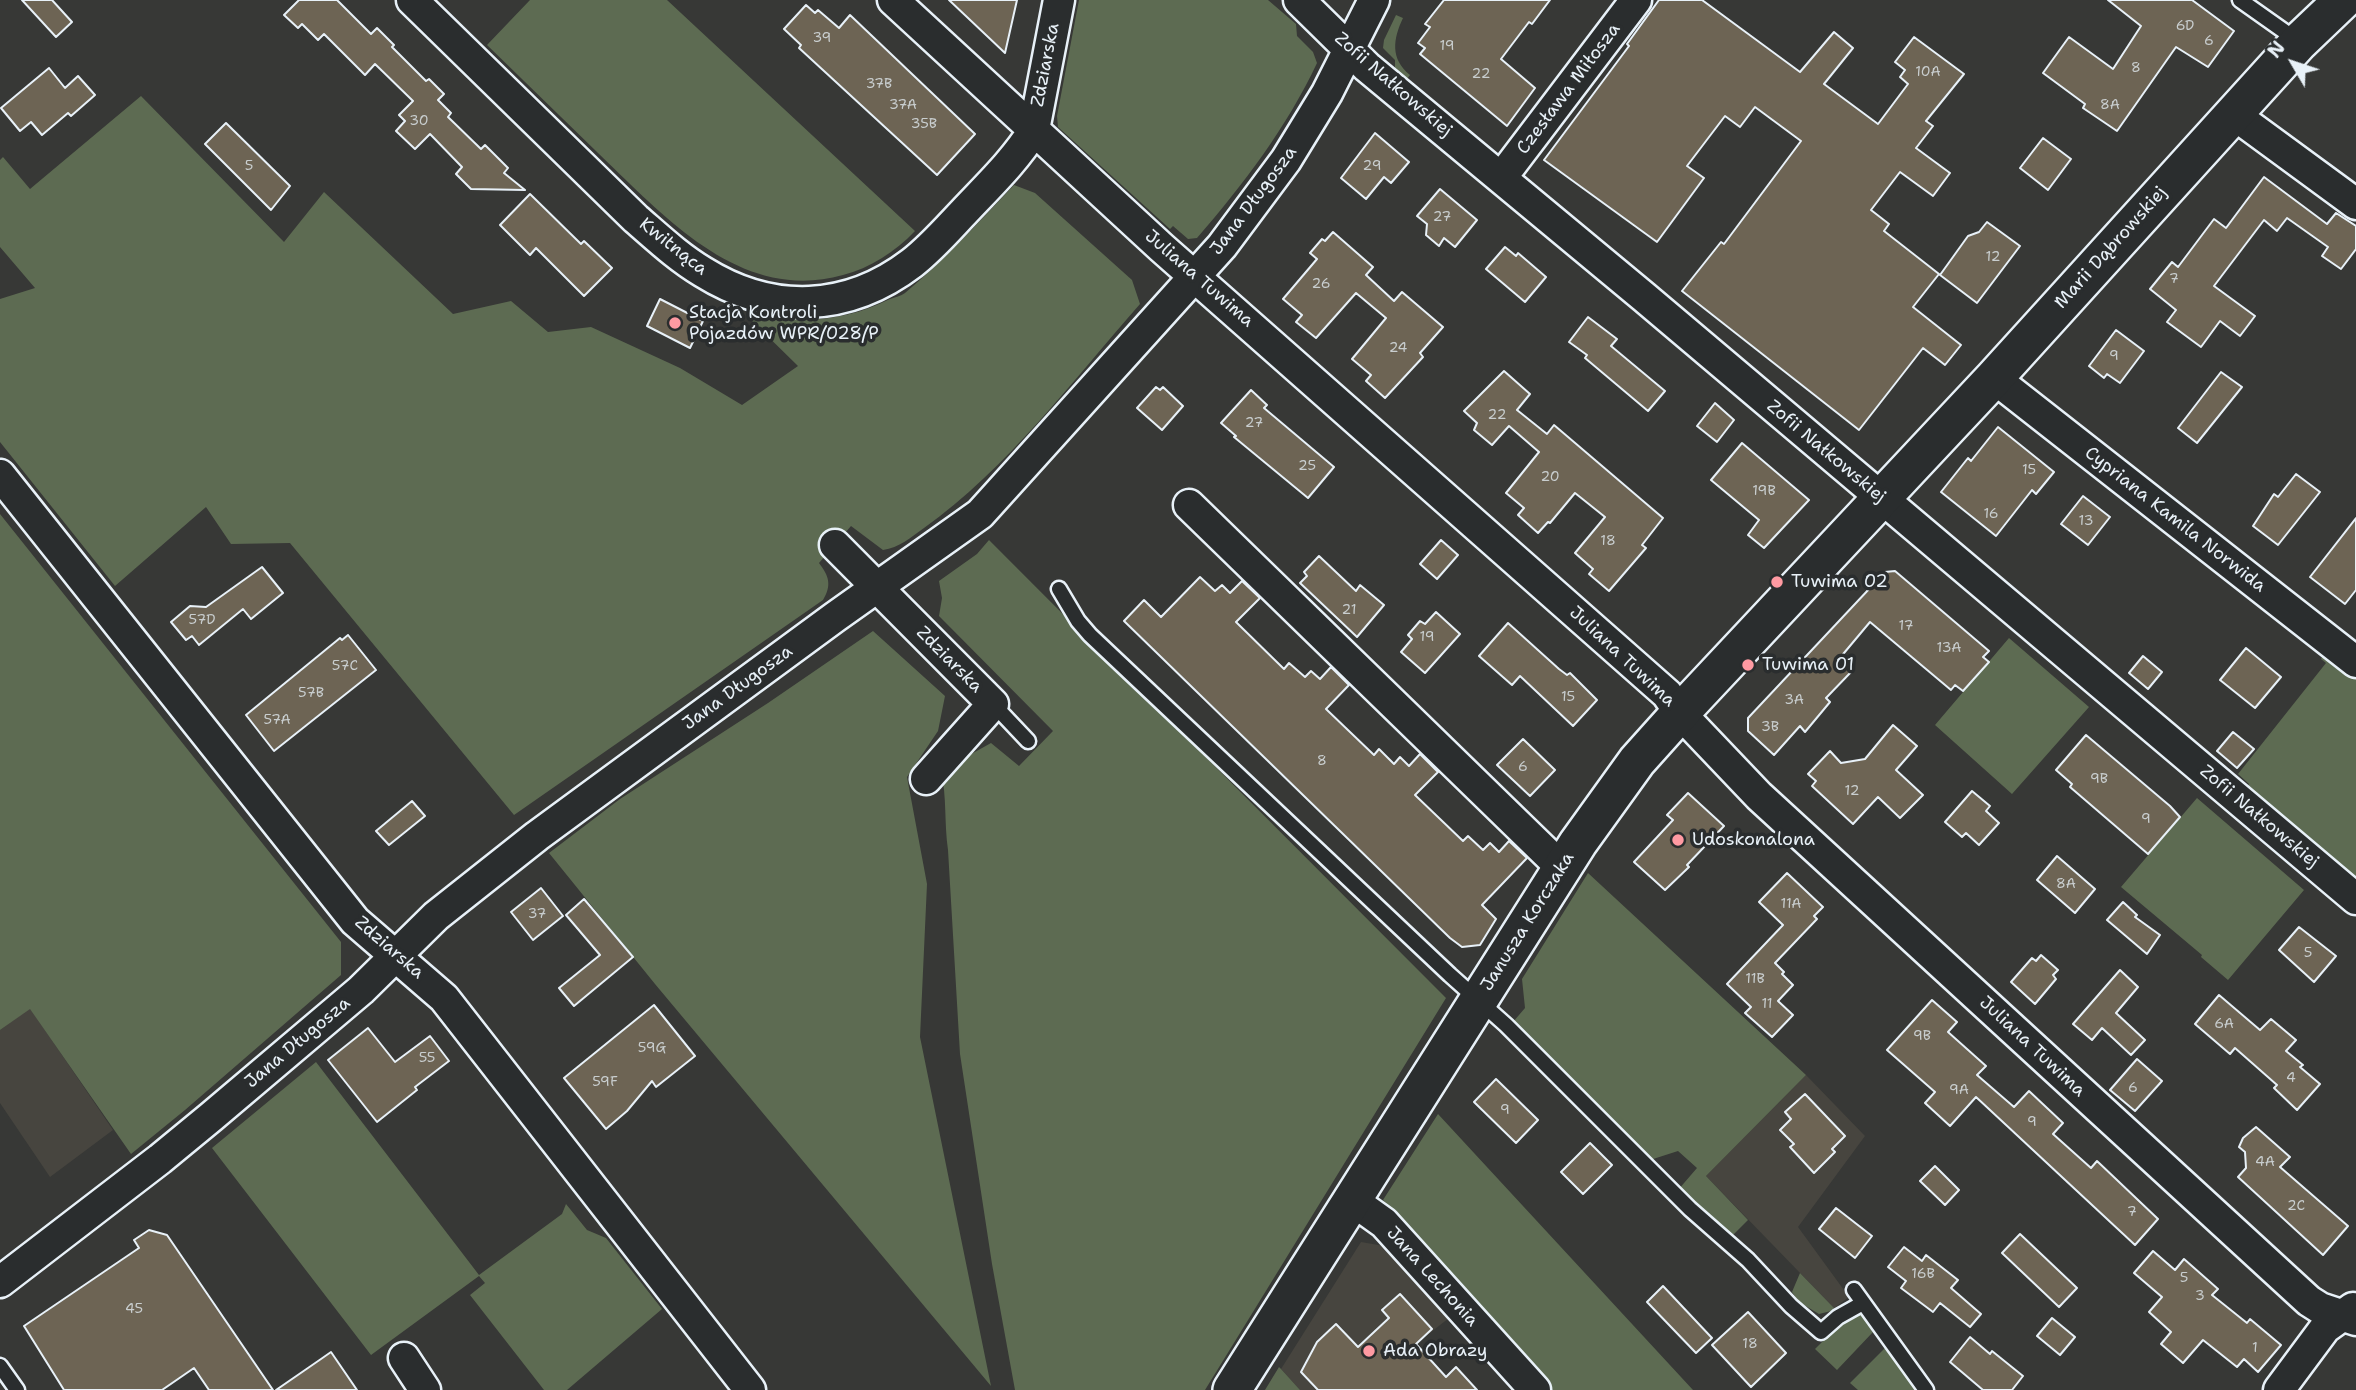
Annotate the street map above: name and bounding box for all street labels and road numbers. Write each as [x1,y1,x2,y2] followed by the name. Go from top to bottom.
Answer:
[1513,19,1625,159] street label: Czesława Miłosza
[1027,21,1065,109] street label: Zdziarska
[1330,28,1456,142] street label: Zofii Nałkowskiej
[1206,142,1302,260] street label: Jana Długosza
[2050,182,2172,314] street label: Marii Dąbrowskiej
[635,214,711,280] street label: Kwitnąca
[1140,226,1258,332] street label: Juliana Tuwima
[1762,396,1890,508] street label: Zofii Nałkowskiej
[2080,443,2270,597] street label: Cypriana Kamila Norwida
[1564,602,1680,712] street label: Juliana Tuwima
[911,622,987,698] street label: Zdziarska
[679,641,797,735] street label: Jana Długosza
[2195,761,2323,873] street label: Zofii Nałkowskiej
[1477,849,1579,995] street label: Janusza Korczaka
[350,912,428,984] street label: Zdziarska
[1974,992,2090,1102] street label: Juliana Tuwima
[241,993,355,1093] street label: Jana Długosza
[1381,1223,1483,1331] street label: Jana Lechonia

